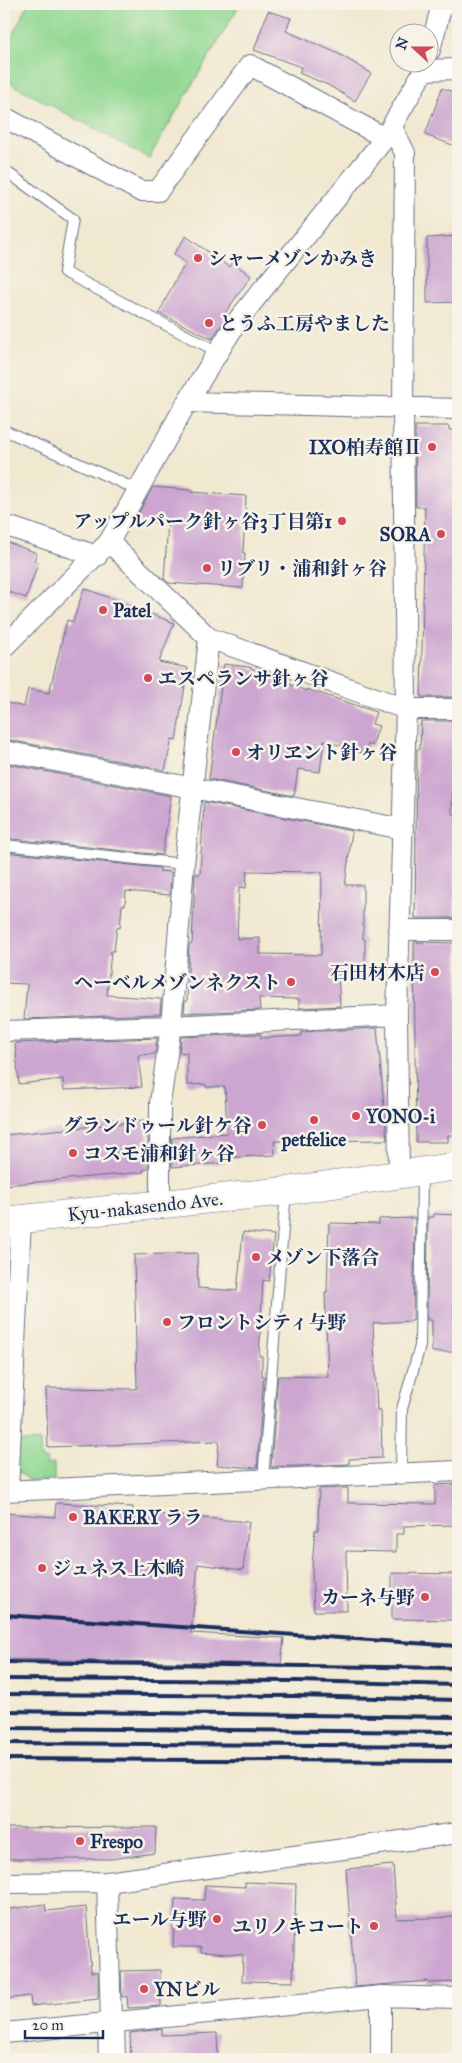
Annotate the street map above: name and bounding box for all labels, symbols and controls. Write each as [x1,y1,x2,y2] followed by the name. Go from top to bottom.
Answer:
[390,22,440,72] north arrow
[392,35,412,52] text: N
[208,247,377,270] place label: シャーメゾンかみき
[192,252,204,264] marker: シャーメゾンかみき
[219,312,390,335] place label: とうふ工房やました
[203,317,215,329] marker: とうふ工房やました
[309,436,422,459] place label: IXO柏寿館Ⅱ
[426,441,438,453] marker: IXO柏寿館Ⅱ
[73,510,332,534] place label: アップルパーク針ヶ谷3丁目第1
[336,515,348,527] marker: アップルパーク針ヶ谷3丁目第1
[380,523,431,546] place label: SORA
[435,528,447,540] marker: SORA
[217,557,387,580] place label: リブリ・浦和針ヶ谷
[201,562,213,574] marker: リブリ・浦和針ヶ谷
[113,599,152,622] place label: Patel
[97,604,109,616] marker: Patel
[158,667,329,690] place label: エスペランサ針ヶ谷
[142,672,154,684] marker: エスペランサ針ヶ谷
[246,741,398,764] place label: オリヱント針ヶ谷
[230,746,242,758] marker: オリヱント針ヶ谷
[330,961,425,984] place label: 石田材木店
[429,966,441,978] marker: 石田材木店
[74,971,281,994] place label: ヘーベルメゾンネクスト
[285,976,297,988] marker: ヘーベルメゾンネクスト
[365,1105,436,1128] place label: YONO-i
[350,1110,362,1122] marker: YONO-i
[63,1114,252,1137] place label: グランドゥール針ケ谷
[308,1114,320,1126] marker: petfelice
[256,1119,268,1131] marker: グランドゥール針ケ谷
[281,1128,346,1152] place label: petfelice
[83,1142,235,1165] place label: コスモ浦和針ヶ谷
[67,1147,79,1159] marker: コスモ浦和針ヶ谷
[66,1187,224,1226] street label: Kyu-nakasendo Ave.
[266,1246,379,1269] place label: メゾン下落合
[250,1251,262,1263] marker: メゾン下落合
[177,1311,346,1334] place label: フロントシティ与野
[161,1316,173,1328] marker: フロントシティ与野
[83,1506,203,1529] place label: BAKERY ララ
[67,1511,79,1523] marker: BAKERY ララ
[52,1557,185,1580] place label: ジュネス上木崎
[36,1562,48,1574] marker: ジュネス上木崎
[321,1586,415,1609] place label: カーネ与野
[419,1591,431,1603] marker: カーネ与野
[90,1830,143,1854] place label: Frespo
[74,1835,86,1847] marker: Frespo
[112,1908,207,1931] place label: エール与野
[211,1913,223,1925] marker: エール与野
[233,1915,364,1938] place label: ユリノキコート
[368,1920,380,1932] marker: ユリノキコート
[153,1978,220,2001] place label: YNビル
[138,1983,150,1995] marker: YNビル
[25,2008,102,2040] scale bar
[32,2016,64,2034] text: 20 m

